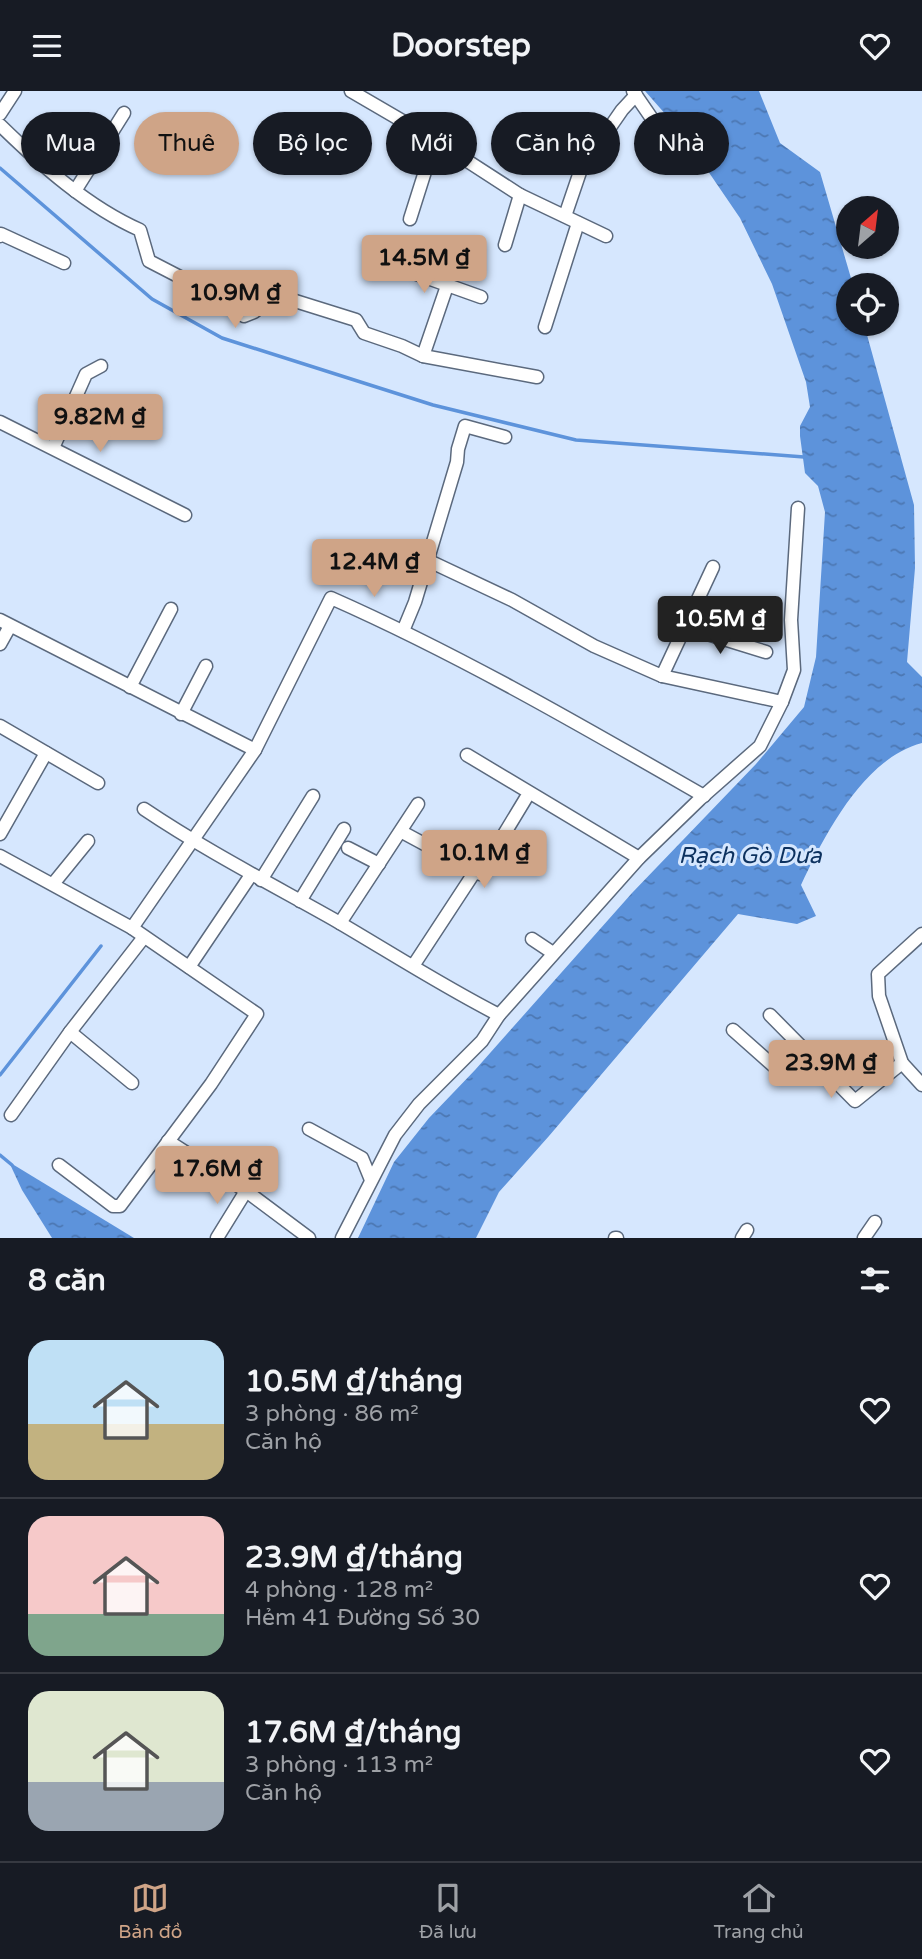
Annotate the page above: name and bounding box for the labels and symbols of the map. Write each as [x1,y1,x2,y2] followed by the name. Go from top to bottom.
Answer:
[836,196,900,259] north arrow
[359,235,489,295] pin: 14.5M ₫
[170,271,300,330] pin: 10.9M ₫
[35,395,165,454] pin: 9.82M ₫
[309,539,439,599] pin: 12.4M ₫
[655,596,785,656] pin: 10.5M ₫
[419,831,549,890] pin: 10.1M ₫
[678,842,823,870] water label: Rạch Gò Dưa
[766,1041,896,1100] pin: 23.9M ₫
[152,1147,282,1206] pin: 17.6M ₫

